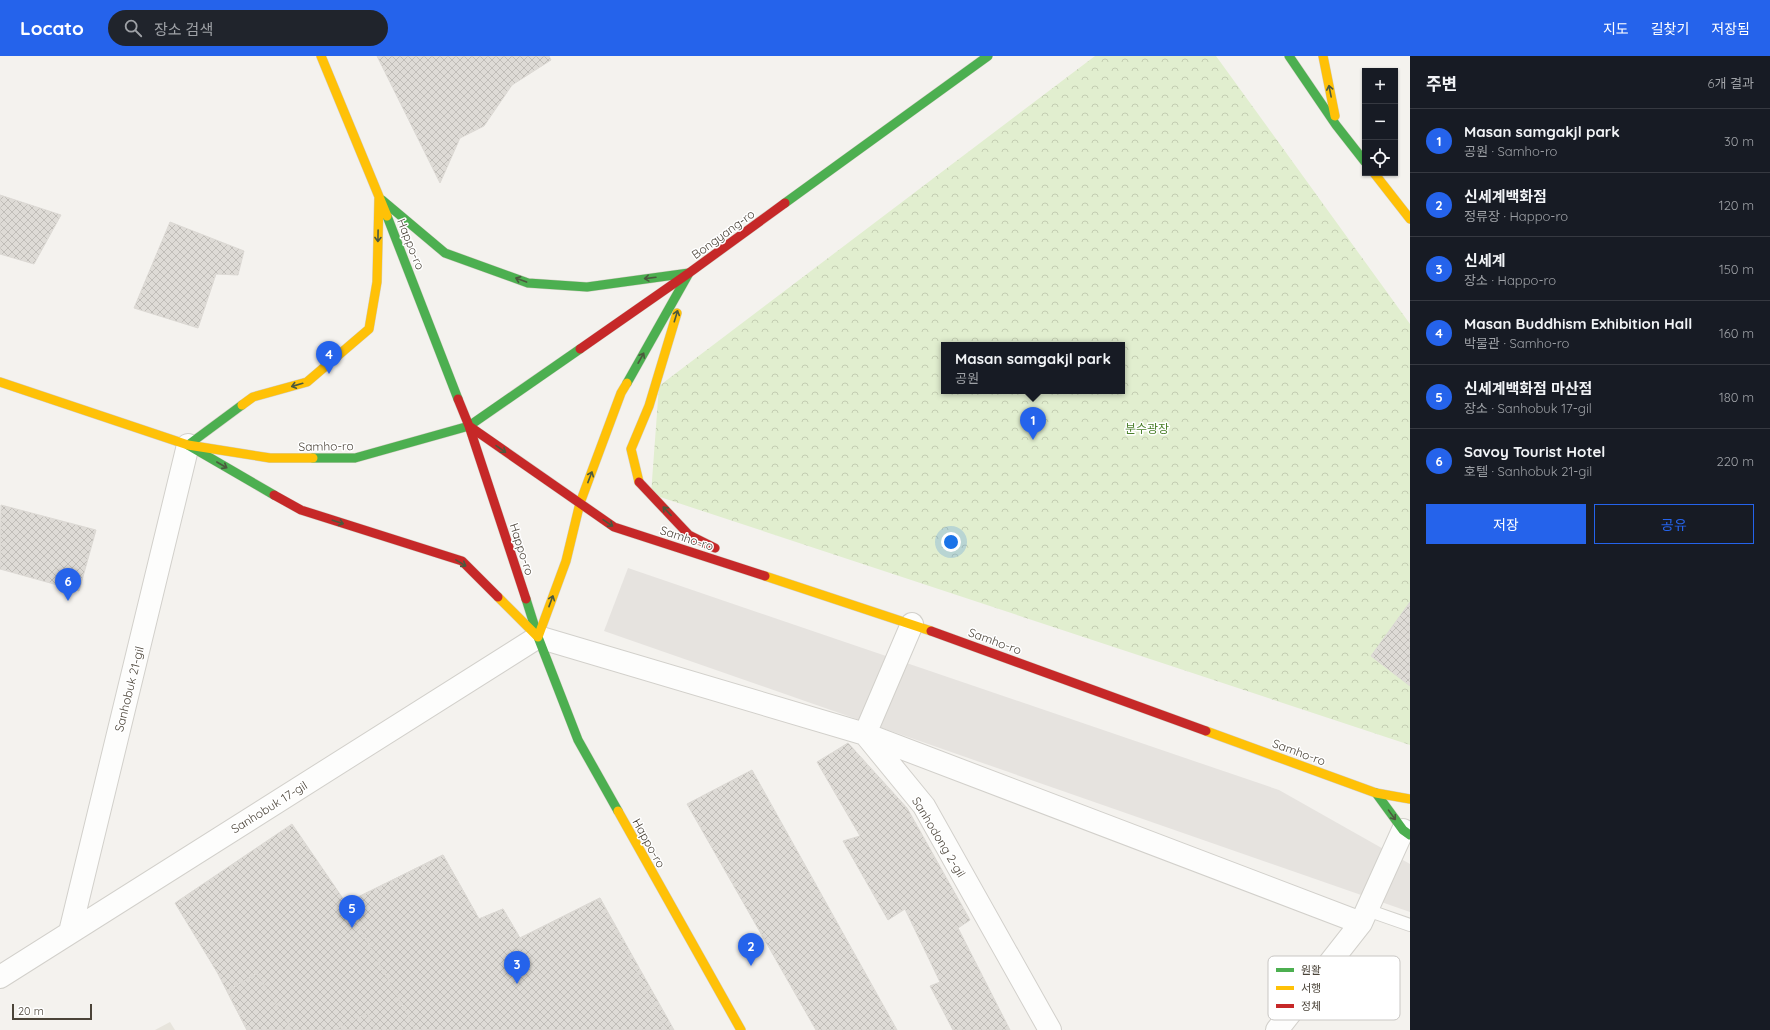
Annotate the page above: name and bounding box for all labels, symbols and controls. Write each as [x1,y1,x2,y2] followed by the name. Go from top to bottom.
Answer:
[108,10,388,46] search box
[20,16,84,40] text: Locato
[122,17,144,39] icon: search
[154,20,213,39] text: 장소 검색
[1603,20,1629,38] text: 지도
[1651,20,1689,38] text: 길찾기
[1711,20,1750,38] text: 저장됨
[1362,68,1398,176] map controls
[1362,68,1398,104] button: +
[1426,73,1457,94] text: 주변
[1708,75,1754,91] text: 6개 결과
[1325,85,1333,98] one-way arrow
[1362,104,1398,140] button: −
[1464,122,1620,141] text: Masan samgakjl park
[1436,133,1442,149] text: 1
[1724,133,1754,149] text: 30 m
[1362,140,1398,176] button: locate
[1464,143,1557,159] text: 공원 · Samho-ro
[1464,187,1547,206] text: 신세계백화점
[1435,197,1443,213] text: 2
[1719,197,1754,213] text: 120 m
[689,206,757,262] street label: Bongyang-ro
[1464,208,1568,224] text: 정류장 · Happo-ro
[394,216,428,272] street label: Happo-ro
[374,229,382,242] one-way arrow
[1464,251,1505,270] text: 신세계
[1436,261,1442,277] text: 3
[1719,261,1754,277] text: 150 m
[1464,272,1556,288] text: 장소 · Happo-ro
[644,275,657,282] one-way arrow
[515,276,528,283] one-way arrow
[673,310,680,323] one-way arrow
[1464,314,1692,333] text: Masan Buddhism Exhibition Hall
[1435,325,1443,341] text: 4
[1719,325,1754,341] text: 160 m
[1464,335,1569,351] text: 박물관 · Samho-ro
[316,341,342,374] pin: 4
[941,342,1125,394] popup
[955,349,1111,368] text: Masan samgakjl park
[638,352,646,364] one-way arrow
[955,370,979,386] text: 공원
[1464,379,1592,398] text: 신세계백화점 마산점
[290,381,303,389] one-way arrow
[1435,389,1443,405] text: 5
[1719,389,1754,405] text: 180 m
[1464,400,1592,416] text: 장소 · Sanhobuk 17-gil
[1020,407,1046,440] pin: 1
[1125,421,1169,436] park label: 분수광장
[298,438,354,454] street label: Samho-ro
[1464,442,1605,461] text: Savoy Tourist Hotel
[496,445,507,453] one-way arrow
[1435,453,1443,469] text: 6
[1716,453,1754,469] text: 220 m
[216,461,228,469] one-way arrow
[1464,463,1592,479] text: 호텔 · Sanhobuk 21-gil
[586,471,594,483] one-way arrow
[1426,504,1586,544] button: 저장
[1594,504,1754,544] button: 공유
[662,506,672,516] one-way arrow
[332,519,345,526] one-way arrow
[603,519,614,527] one-way arrow
[507,521,537,577] street label: Happo-ro
[658,522,716,554] street label: Samho-ro
[941,532,961,552] your location
[455,559,467,567] one-way arrow
[55,568,81,601] pin: 6
[548,595,556,607] one-way arrow
[966,624,1024,658] street label: Samho-ro
[111,645,147,733] street label: Sanhobuk 21-gil
[1270,735,1328,769] street label: Samho-ro
[228,778,310,836] street label: Sanhobuk 17-gil
[909,794,969,880] street label: Sanhodong 2-gil
[1388,809,1396,820] one-way arrow
[629,816,669,870] street label: Happo-ro
[339,895,365,928] pin: 5
[738,933,764,966] pin: 2
[504,951,530,984] pin: 3
[1268,956,1400,1020] legend
[1301,963,1321,977] text: 원활
[1301,981,1321,995] text: 서행
[1301,999,1321,1013] text: 정체
[12,1002,92,1021] scale bar
[18,1004,44,1018] text: 20 m

